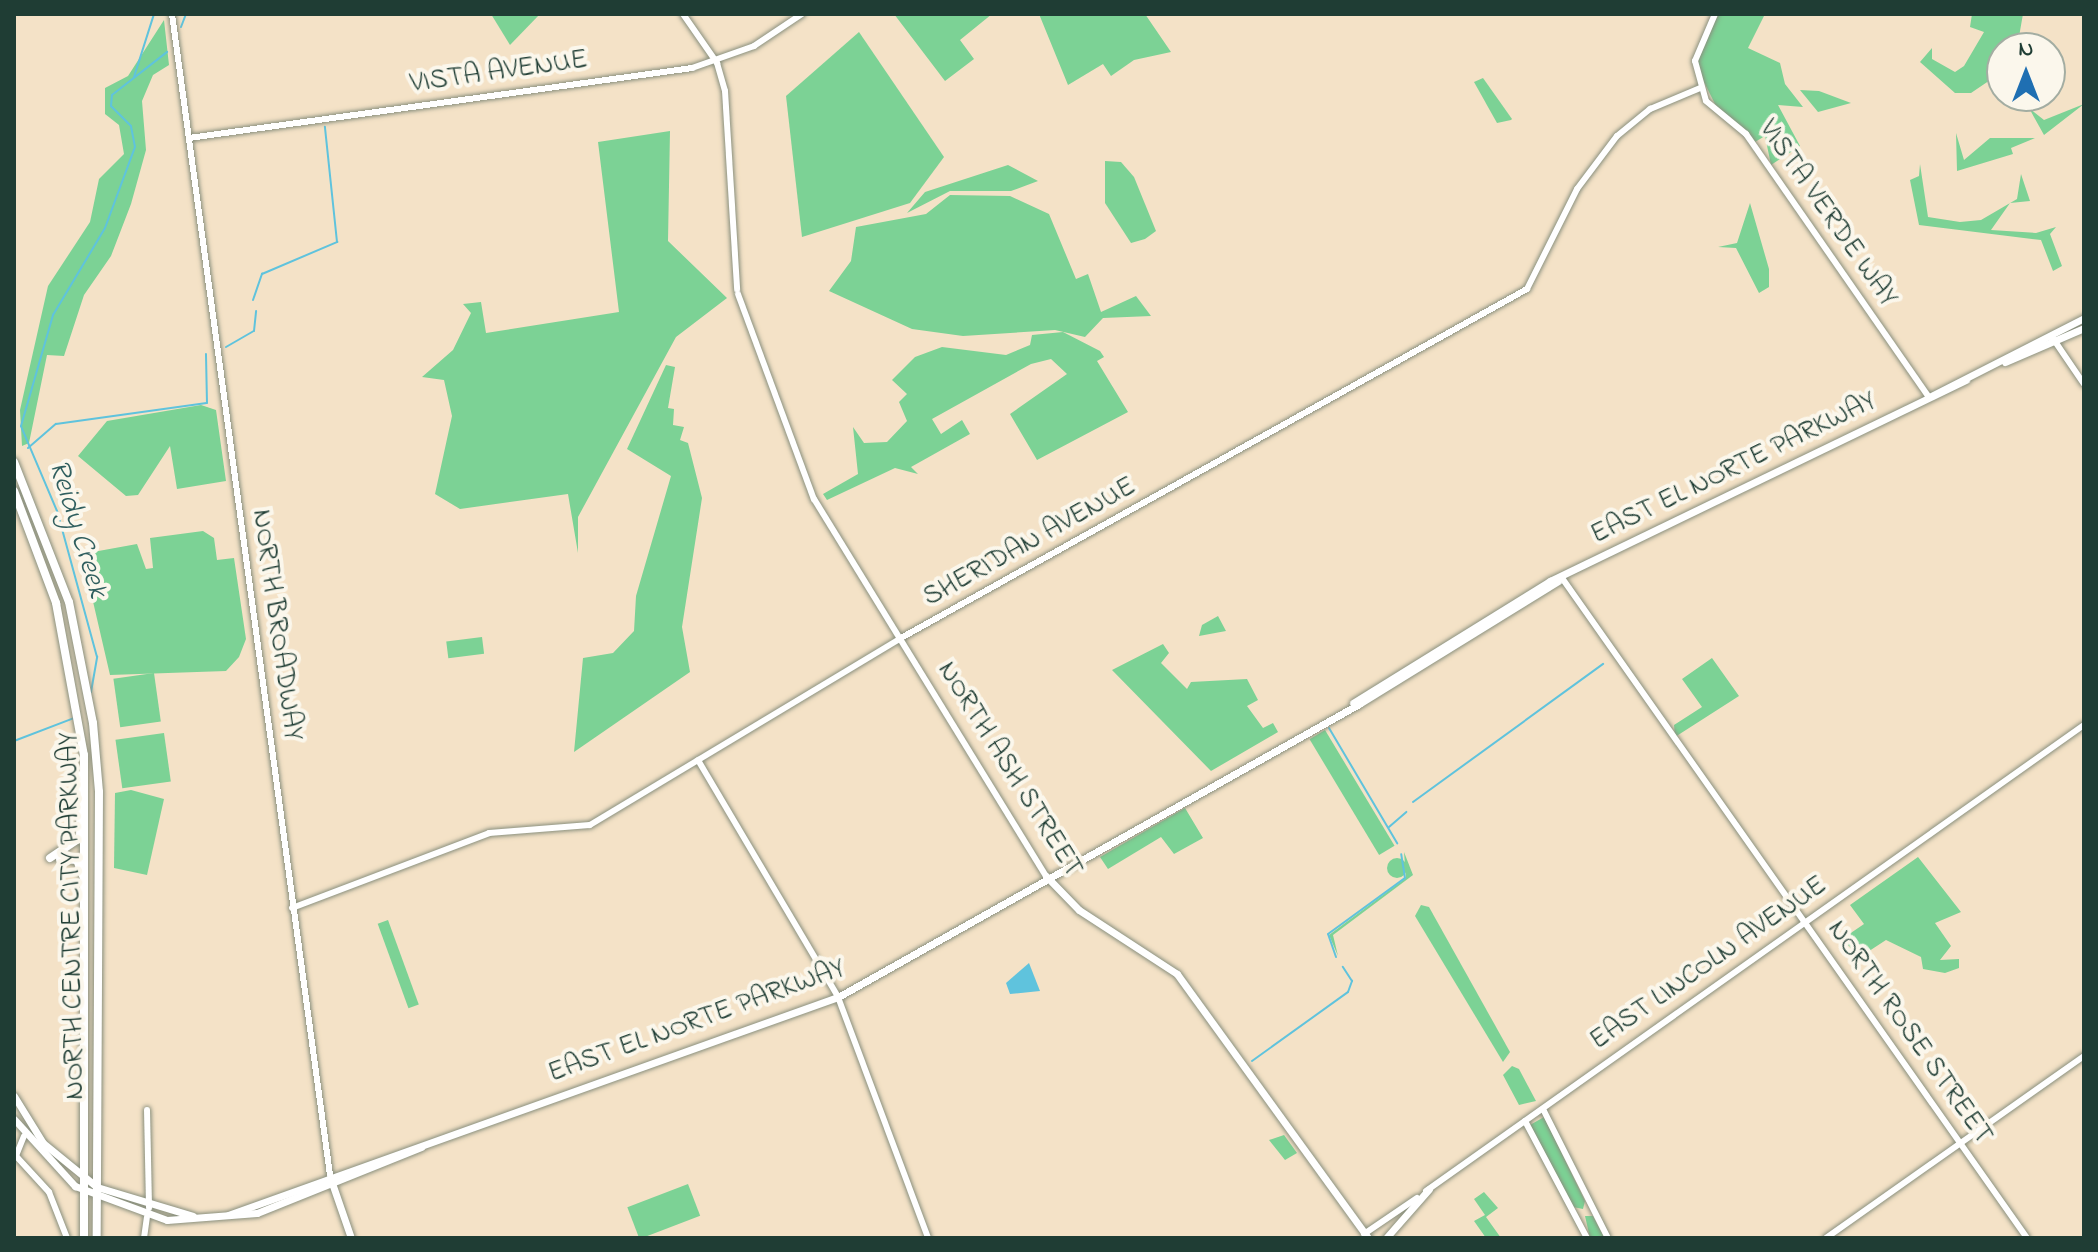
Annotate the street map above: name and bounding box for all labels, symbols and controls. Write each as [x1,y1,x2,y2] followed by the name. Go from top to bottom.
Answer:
[1986,32,2066,112] north arrow
[2019,34,2033,66] text: N
[408,44,590,102] street label: VISTA AVENUE
[1750,114,1904,314] street label: VISTA VERDE WAY
[1586,385,1882,553] street label: EAST EL NORTE PARKWAY
[39,456,115,602] water label: Reidy Creek
[918,471,1142,615] street label: SHERIDAN AVENUE
[243,507,309,743] street label: NORTH BROADWAY
[929,656,1089,884] street label: NORTH ASH STREET
[53,732,93,1100] street label: NORTH CENTRE CITY PARKWAY
[1584,870,1834,1058] street label: EAST LINCOLN AVENUE
[1819,914,1999,1152] street label: NORTH ROSE STREET
[544,953,850,1091] street label: EAST EL NORTE PARKWAY

